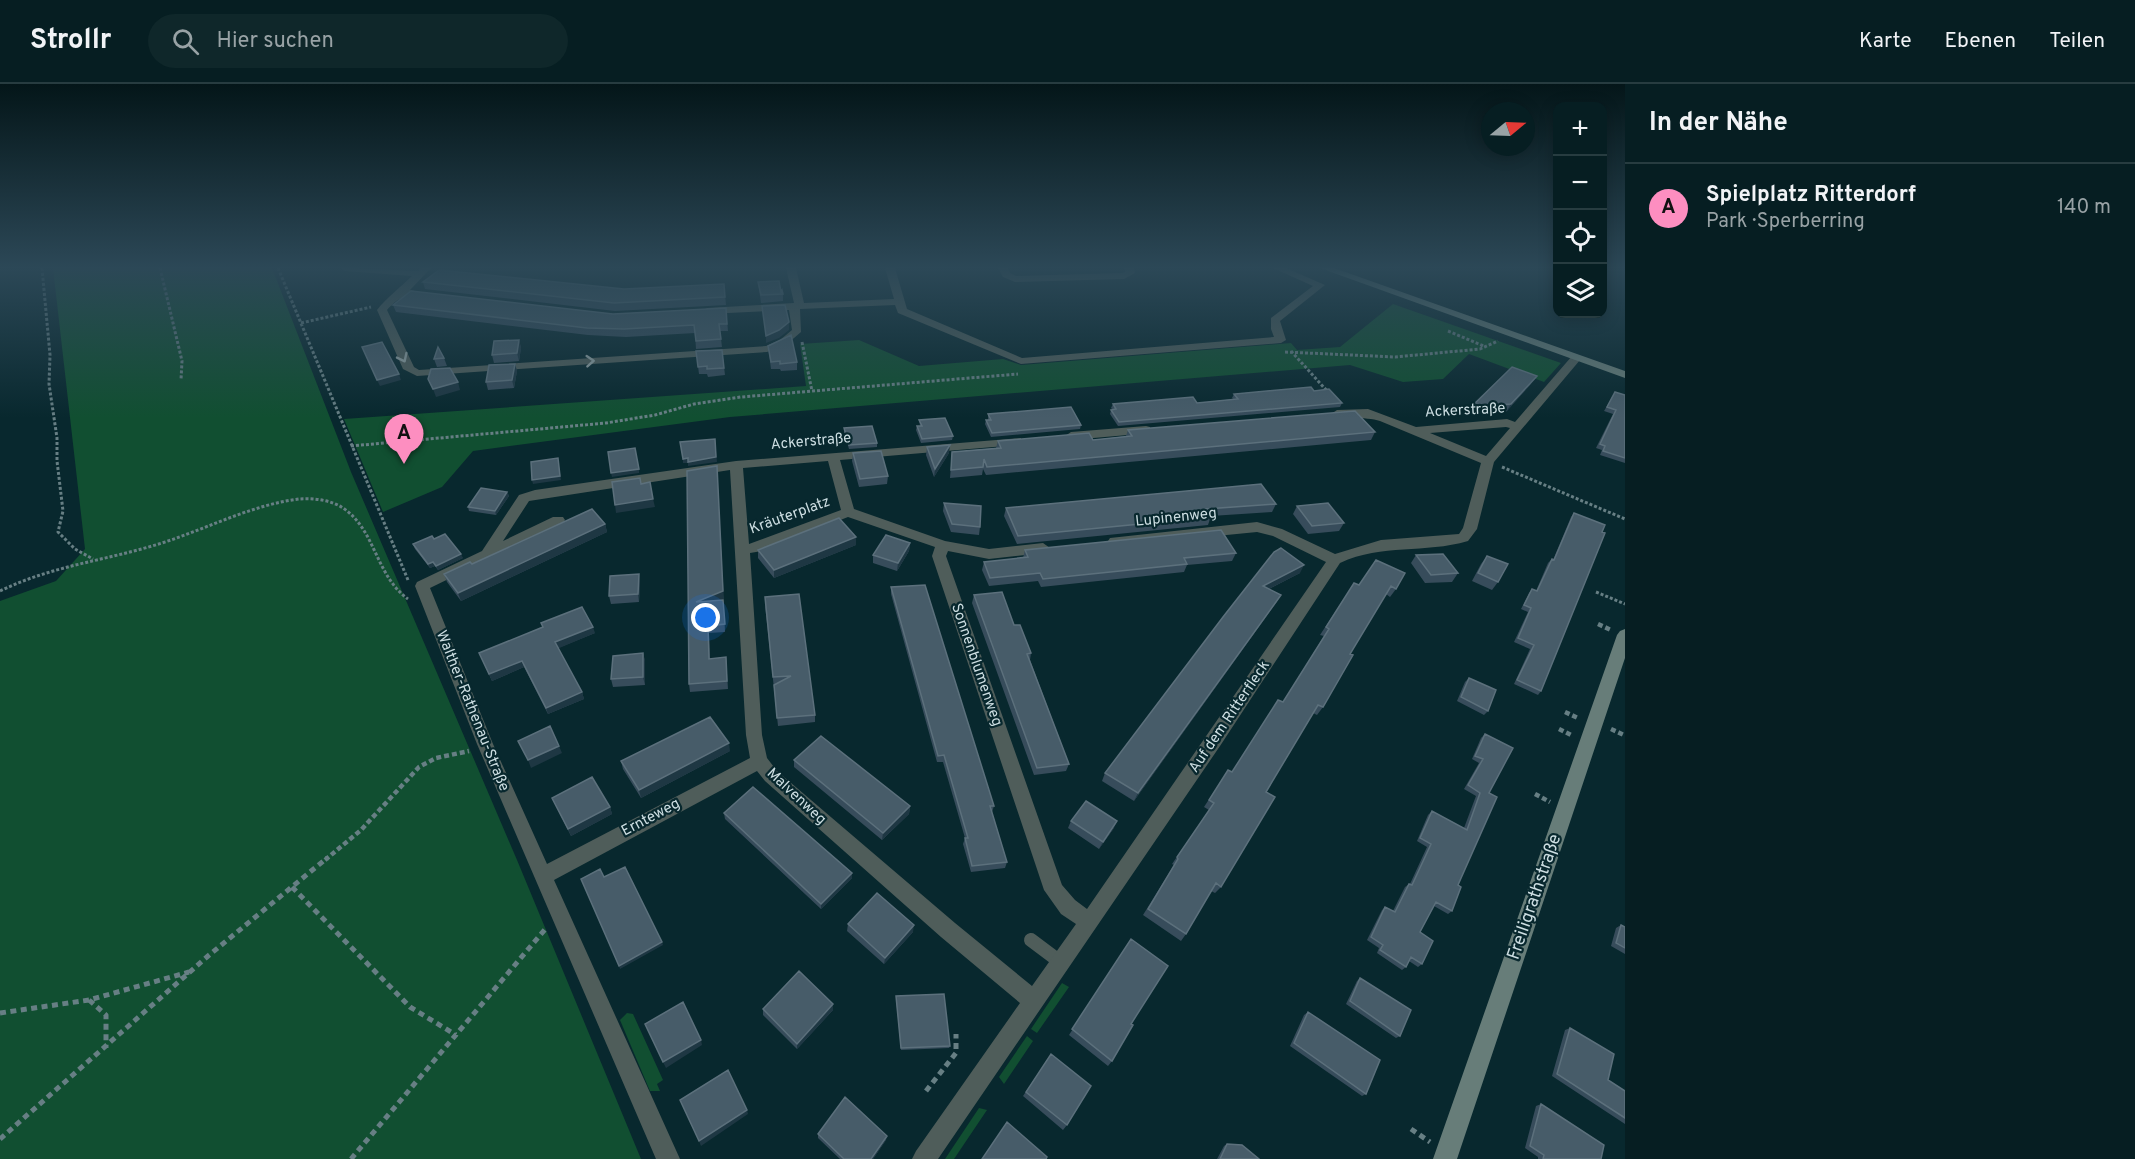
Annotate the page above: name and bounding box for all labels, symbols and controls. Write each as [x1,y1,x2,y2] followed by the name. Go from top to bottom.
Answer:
[148,14,568,68] search box
[30,23,112,59] text: Strollr
[169,25,202,58] icon: search
[217,28,334,55] text: Hier suchen
[1859,28,1911,55] text: Karte
[1944,28,2016,55] text: Ebenen
[2049,28,2105,55] text: Teilen
[1481,102,1535,156] north arrow
[1553,102,1607,318] map controls
[1553,102,1607,156] button: +
[1649,107,1788,140] text: In der Nähe
[1553,156,1607,210] button: −
[1706,182,1916,209] text: Spielplatz Ritterdorf
[1661,195,1676,221] text: A
[2057,195,2111,221] text: 140 m
[1706,209,1865,235] text: Park · Sperberring
[1553,210,1607,264] button: locate
[1553,264,1607,318] button: layers
[396,351,408,362] one-way arrow
[585,355,594,368] one-way arrow
[1424,399,1506,423] street label: Ackerstraße
[384,414,424,464] pin: A
[770,429,852,455] street label: Ackerstraße
[747,493,833,539] street label: Kräuterplatz
[1134,504,1218,532] street label: Lupinenweg
[946,601,1006,729] street label: Sonnenblumenweg
[691,603,720,632] your location
[431,628,513,794] street label: Walther-Rathenau-Straße
[1185,657,1275,777] street label: Auf dem Ritterfleck
[762,765,830,829] street label: Malvenweg
[618,795,684,841] street label: Ernteweg
[1503,831,1567,963] street label: Freiligrathstraße

